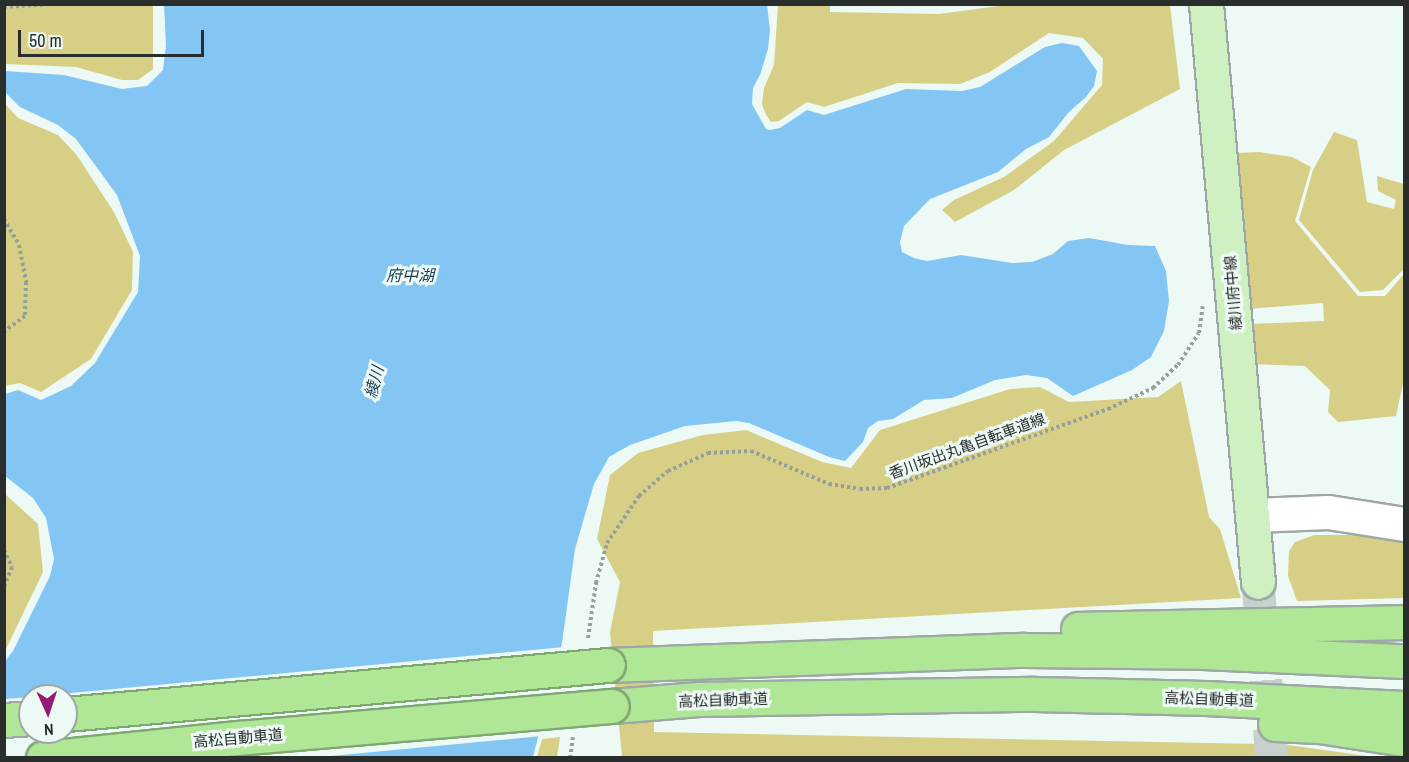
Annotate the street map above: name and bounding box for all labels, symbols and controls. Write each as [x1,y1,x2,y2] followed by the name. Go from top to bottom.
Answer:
[21,18,207,56] scale bar
[29,28,62,53] text: 50 m
[1221,255,1245,331] street label: 綾川府中線
[386,265,434,285] water label: 府中湖
[361,364,387,400] water label: 綾川
[886,409,1048,483] street label: 香川坂出丸亀自転車道線
[18,684,78,744] north arrow
[1164,688,1254,710] street label: 高松自動車道
[678,689,768,711] street label: 高松自動車道
[44,719,54,741] text: N
[192,725,284,751] street label: 高松自動車道

